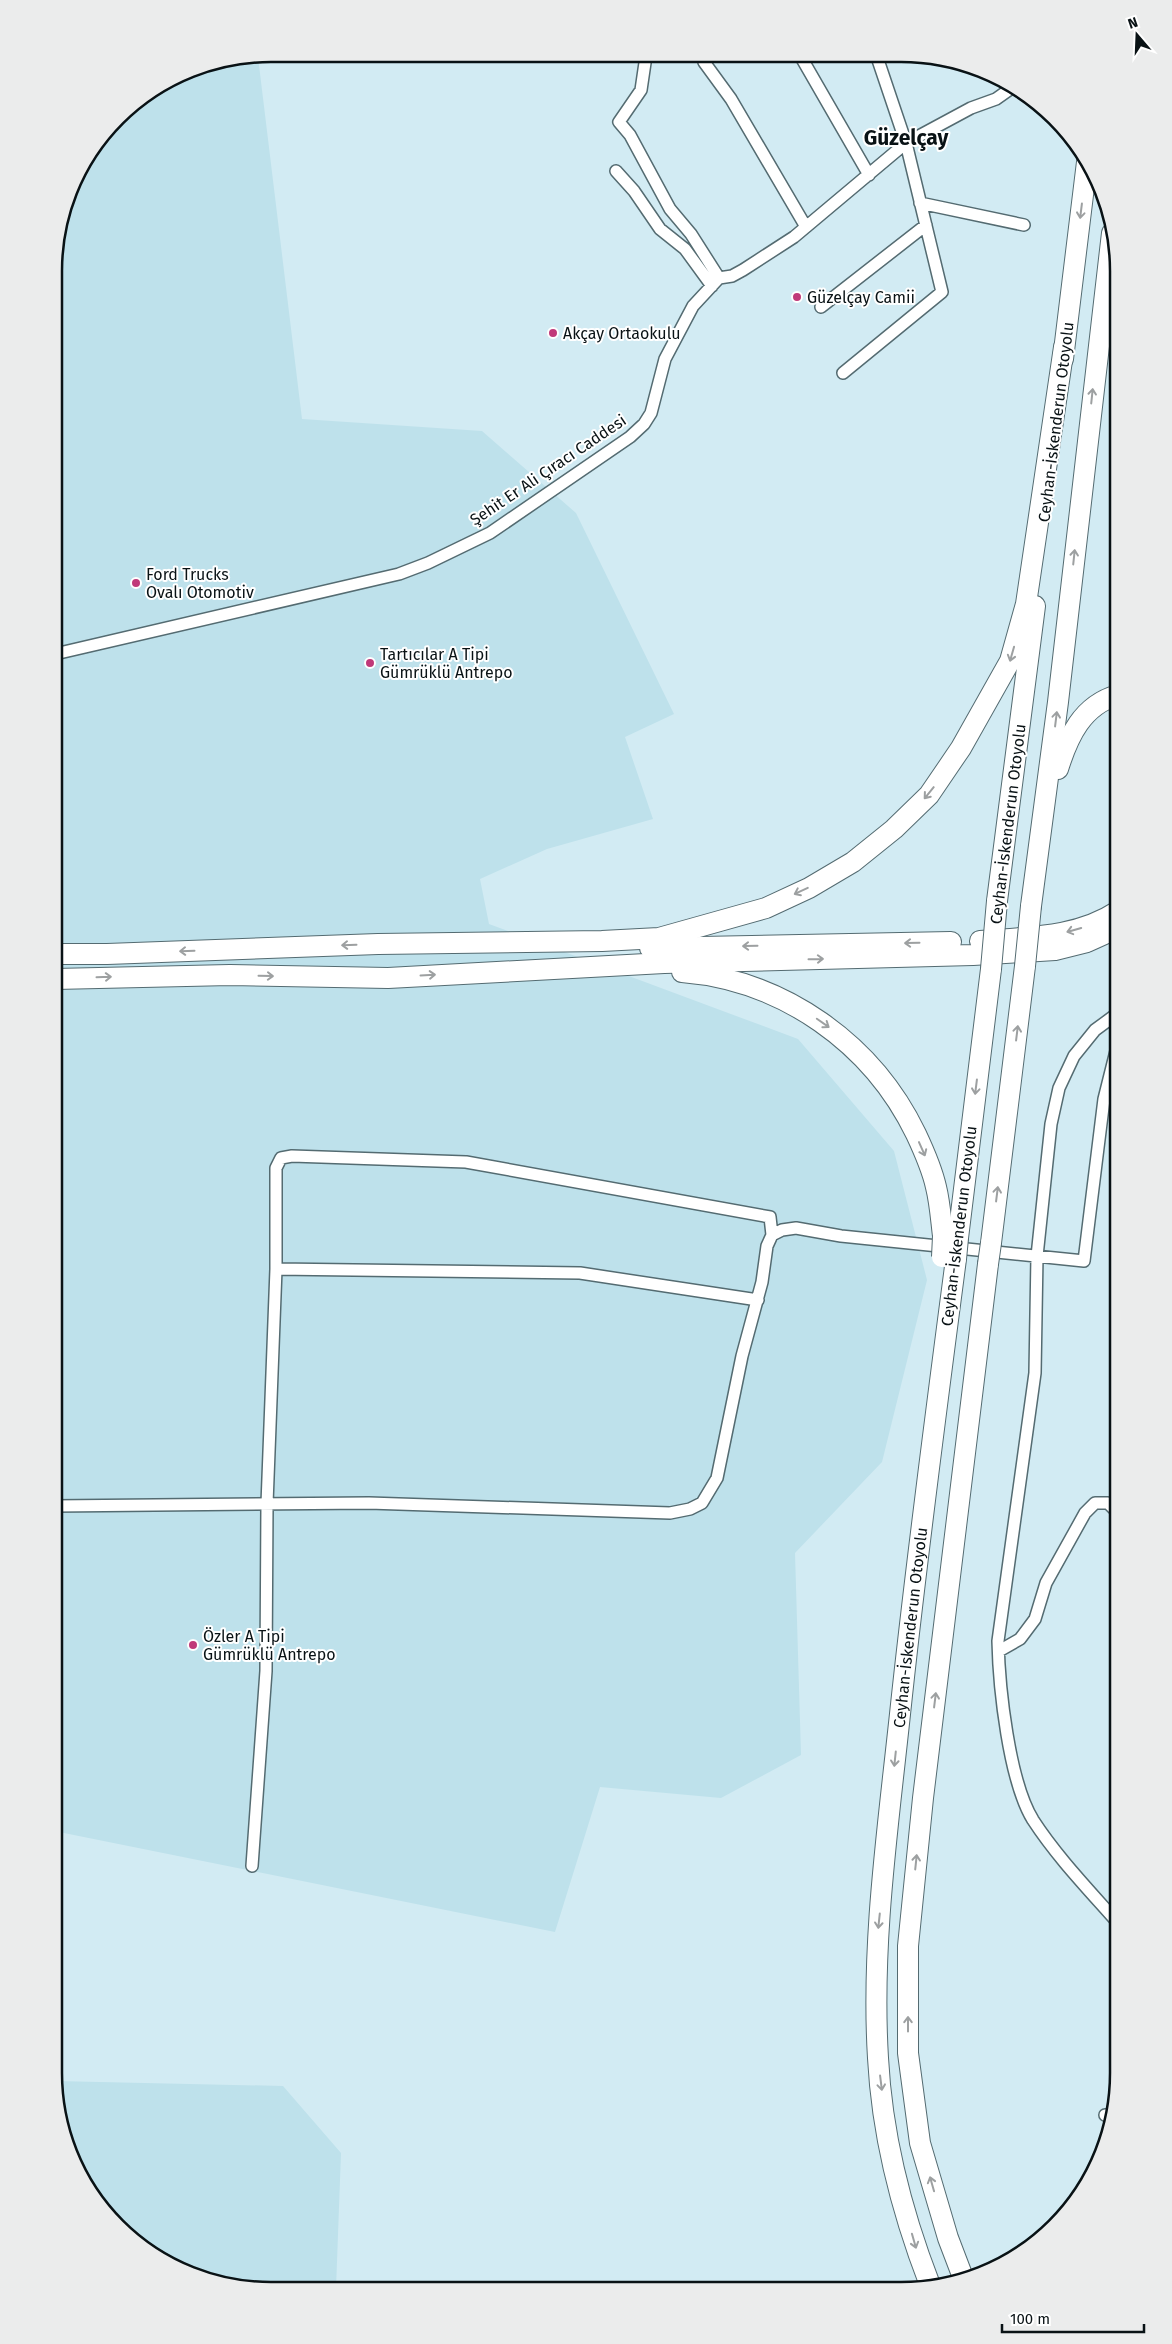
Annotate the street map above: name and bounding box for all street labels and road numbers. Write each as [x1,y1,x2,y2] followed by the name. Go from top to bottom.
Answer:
[1033,321,1078,523] street label: Ceyhan-İskenderun Otoyolu
[466,411,630,530] street label: Şehit Er Ali Çıracı Caddesi
[985,723,1030,925] street label: Ceyhan-İskenderun Otoyolu
[936,1125,981,1327] street label: Ceyhan-İskenderun Otoyolu
[889,1526,931,1729] street label: Ceyhan-İskenderun Otoyolu

